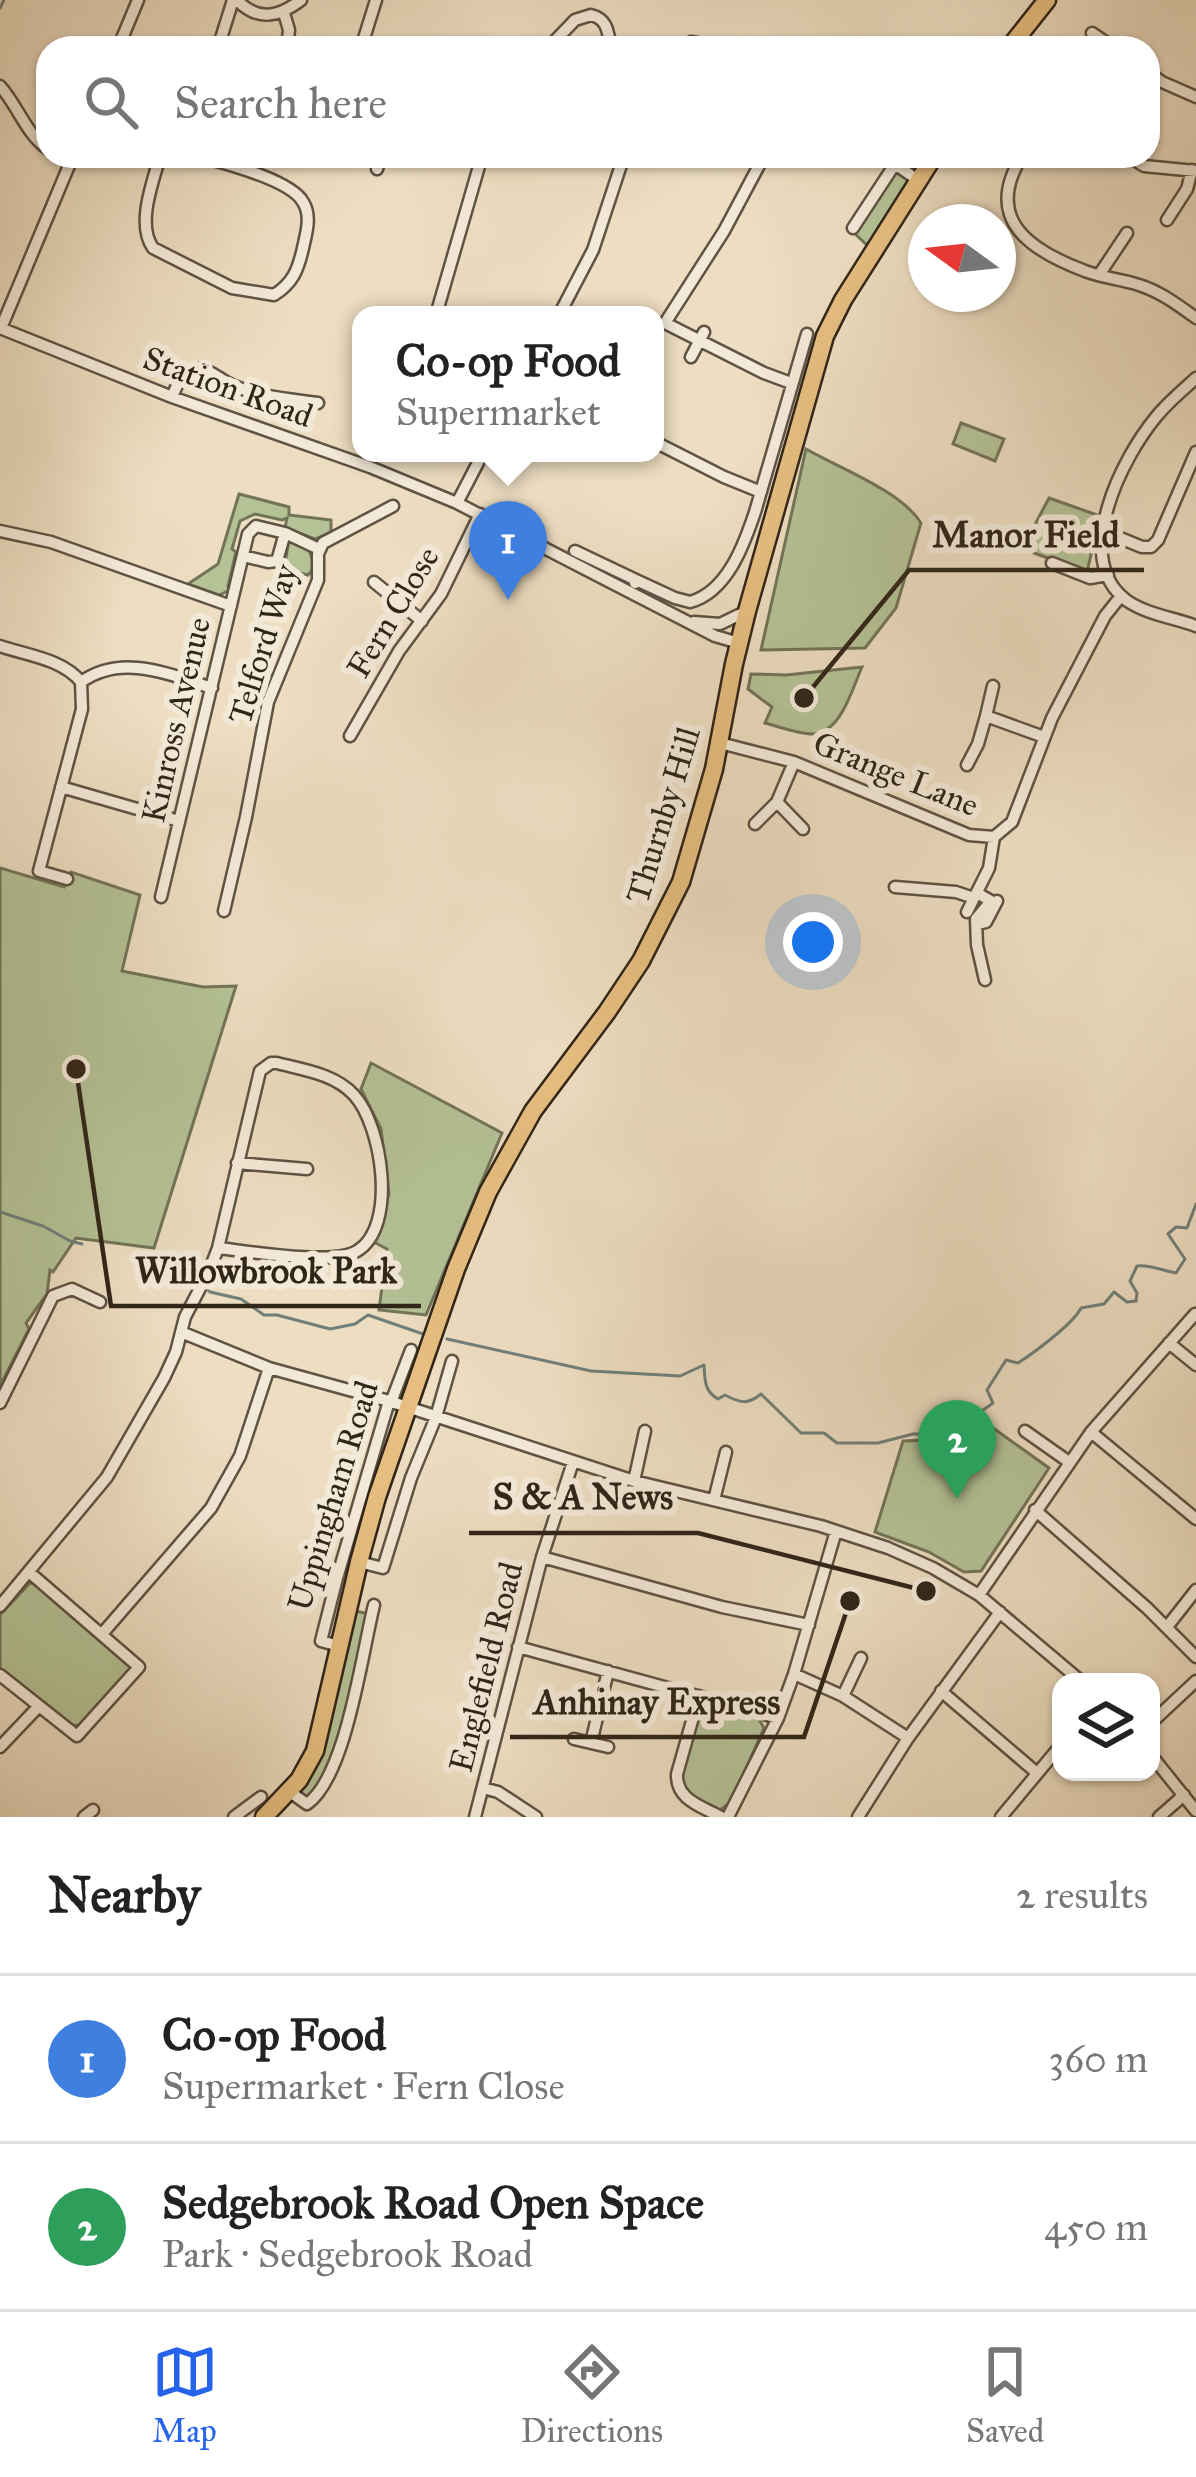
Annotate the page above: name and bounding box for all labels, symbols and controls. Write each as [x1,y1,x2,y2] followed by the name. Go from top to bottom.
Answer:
[36,36,1160,168] search box
[78,69,144,135] icon: search
[174,75,387,130] text: Search here
[908,204,1016,312] north arrow
[352,306,664,462] popup
[396,333,620,388] text: Co-op Food
[138,338,319,436] street label: Station Road
[396,388,601,436] text: Supermarket
[909,498,1144,570] callout: Manor Field
[469,501,547,600] pin: 1
[932,513,1121,557] text: Manor Field
[338,539,448,685] street label: Fern Close
[220,559,306,729] street label: Telford Way
[133,613,219,827] street label: Kinross Avenue
[617,722,709,908] street label: Thurnby Hill
[808,723,984,825] street label: Grange Lane
[783,912,843,972] your location
[111,1234,421,1306] callout: Willowbrook Park
[135,1249,398,1293] text: Willowbrook Park
[279,1376,387,1616] street label: Uppingham Road
[918,1400,996,1499] pin: 2
[469,1461,698,1533] callout: S & A News
[493,1475,673,1519] text: S & A News
[441,1557,532,1776] street label: Englefield Road
[510,1665,804,1737] callout: Anhinay Express
[1052,1673,1160,1781] map controls
[1052,1673,1160,1781] button: layers
[532,1680,780,1724] text: Anhinay Express
[48,1864,200,1926] text: Nearby
[1016,1871,1148,1919] text: 2 results
[162,2007,386,2062] text: Co-op Food
[79,2035,95,2083] text: 1
[1049,2035,1148,2083] text: 360 m
[162,2062,565,2110] text: Supermarket · Fern Close
[162,2175,704,2230] text: Sedgebrook Road Open Space
[77,2203,97,2251] text: 2
[1044,2203,1148,2251] text: 450 m
[162,2230,533,2278] text: Park · Sedgebrook Road
[152,2339,218,2451] tab: Map
[521,2339,663,2451] tab: Directions
[966,2339,1044,2451] tab: Saved

